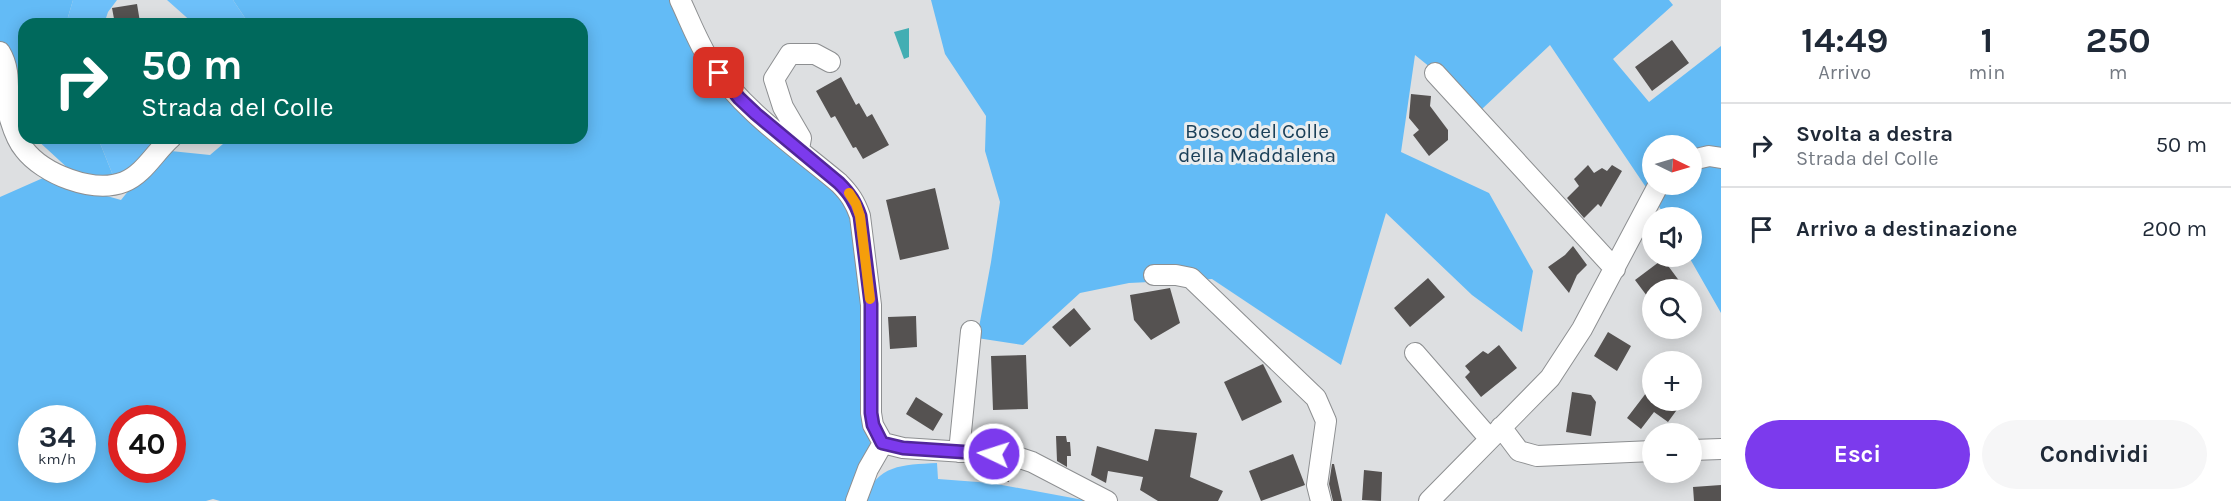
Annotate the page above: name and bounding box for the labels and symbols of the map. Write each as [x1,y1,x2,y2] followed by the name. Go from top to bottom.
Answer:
[693,47,744,98] pin
[1178,119,1336,167] park label: Bosco del Colle della Maddalena
[1642,135,1702,195] north arrow
[108,405,186,483] speed limit sign: 40
[962,422,1026,486] position arrow

